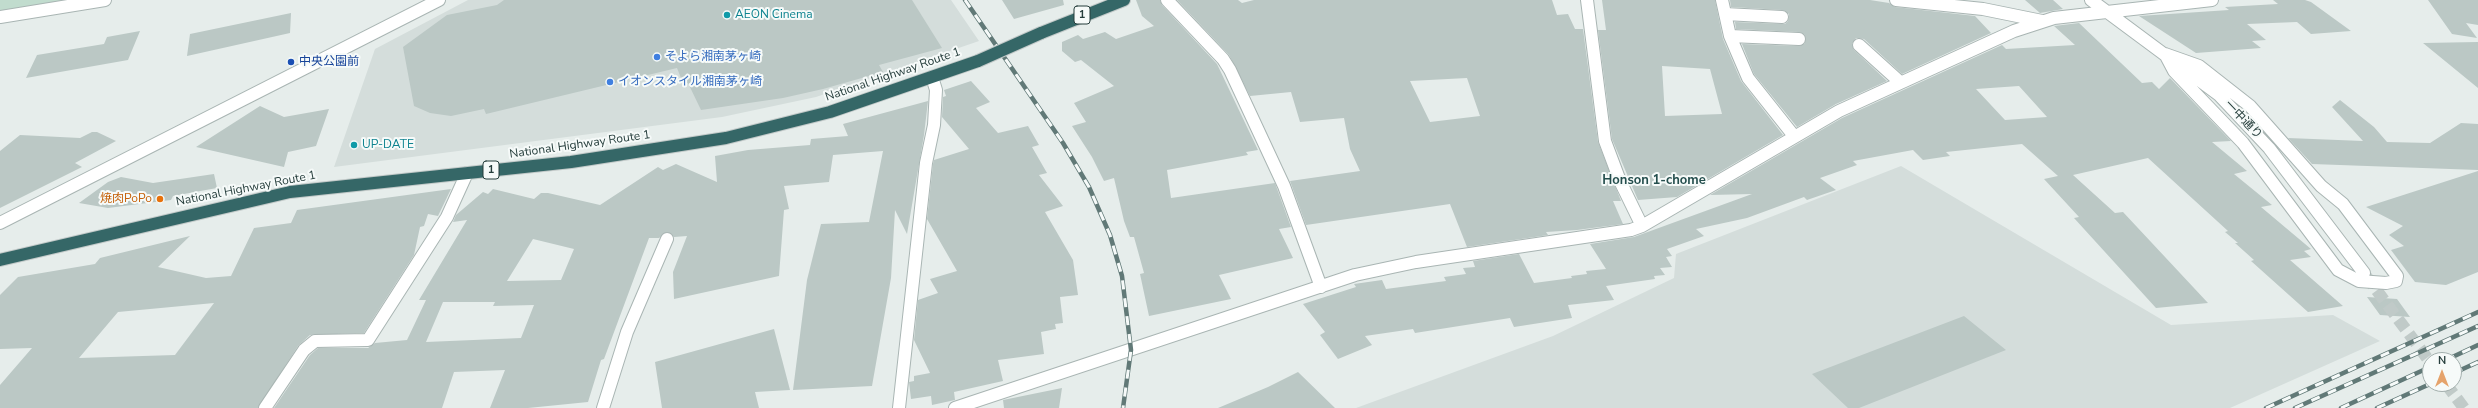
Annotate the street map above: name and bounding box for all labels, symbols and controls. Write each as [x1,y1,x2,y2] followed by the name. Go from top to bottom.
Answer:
[1074,6,1090,24] road number: 1
[735,8,813,22] place label: AEON Cinema
[722,10,732,20] marker: AEON Cinema
[824,45,962,105] street label: National Highway Route 1
[665,50,761,64] place label: そよら湘南茅ヶ崎
[652,52,662,62] marker: そよら湘南茅ヶ崎
[299,55,359,69] place label: 中央公園前
[286,57,296,67] marker: 中央公園前
[618,75,762,89] place label: イオンスタイル湘南茅ヶ崎
[605,77,615,87] marker: イオンスタイル湘南茅ヶ崎
[2221,98,2265,142] street label: 一中通り
[509,128,651,162] street label: National Highway Route 1
[362,138,414,152] place label: UP-DATE
[349,140,359,150] marker: UP-DATE
[483,161,499,179] road number: 1
[175,168,317,210] street label: National Highway Route 1
[1602,173,1706,189] district label: Honson 1-chome
[100,192,152,206] place label: 焼肉PoPo
[155,194,165,204] marker: 焼肉PoPo
[2422,352,2462,392] north arrow
[2438,353,2446,368] text: N

